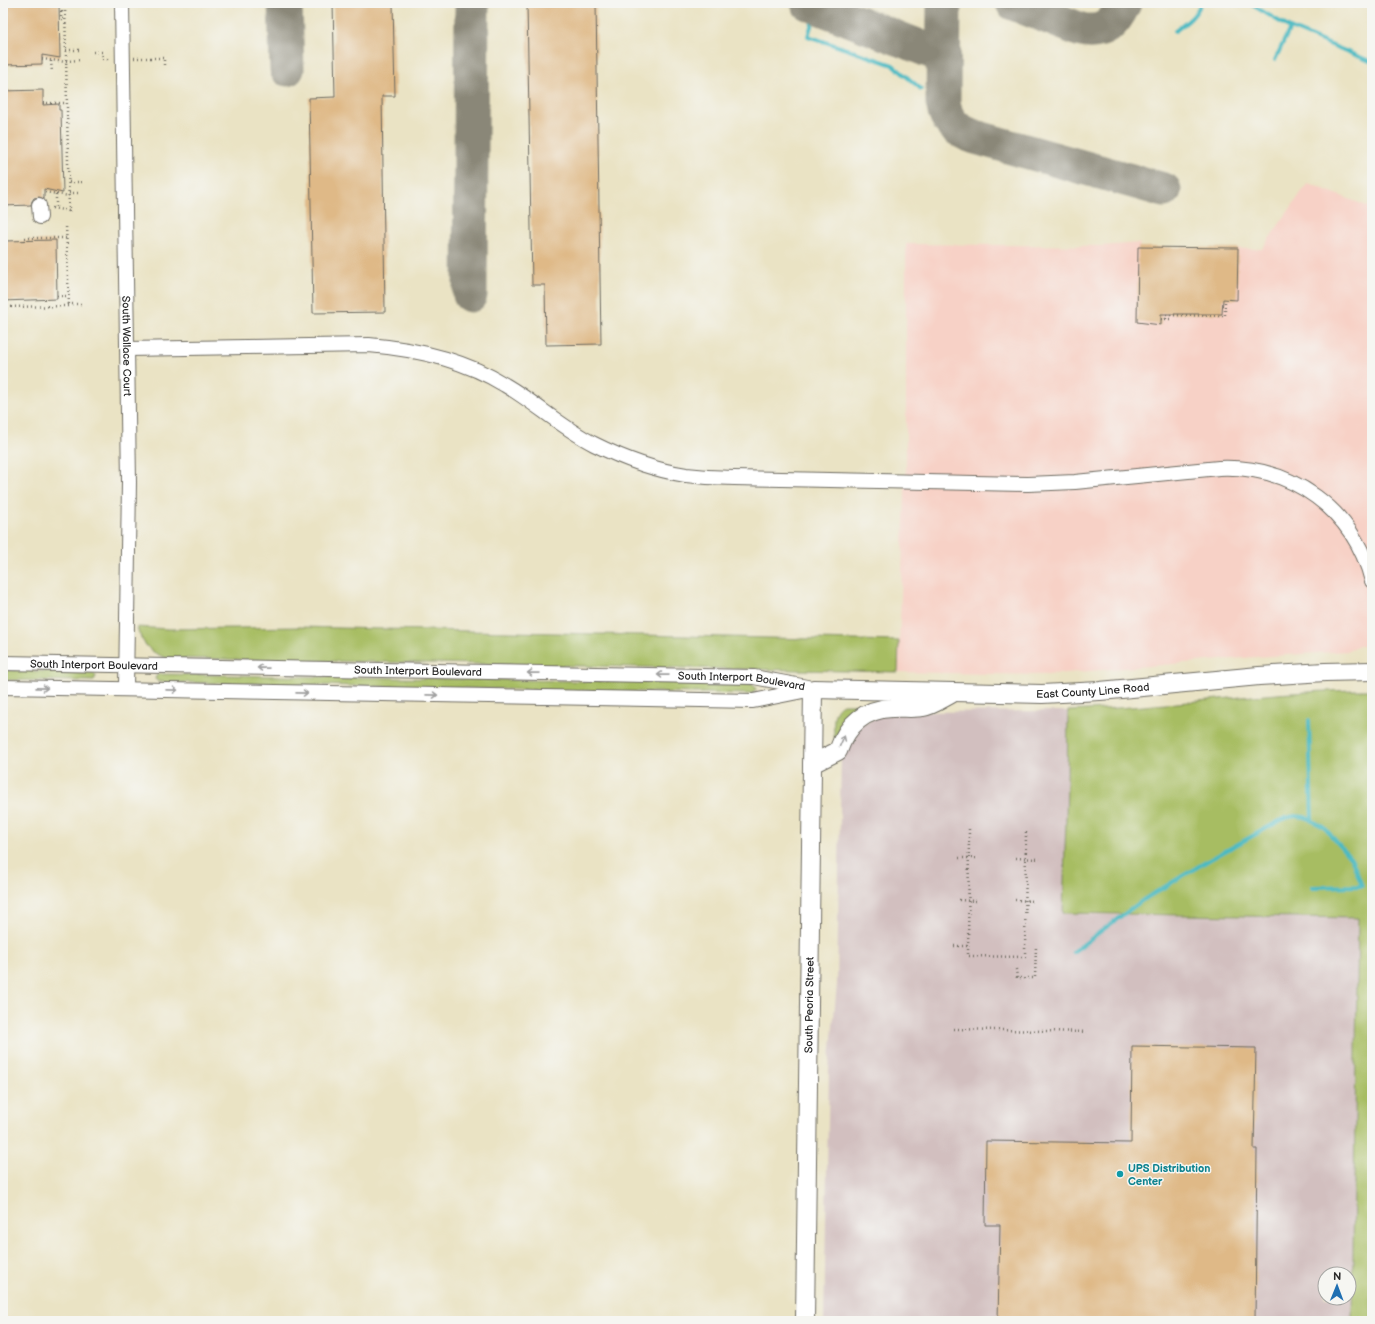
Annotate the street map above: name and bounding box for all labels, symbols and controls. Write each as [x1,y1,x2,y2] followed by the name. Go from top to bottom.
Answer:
[120,296,134,397] street label: South Wallace Court
[30,657,158,672] street label: South Interport Boulevard
[354,663,482,678] street label: South Interport Boulevard
[257,664,270,672] one-way arrow
[527,669,540,677] one-way arrow
[678,669,806,693] street label: South Interport Boulevard
[657,671,670,679] one-way arrow
[1036,680,1150,701] street label: East County Line Road
[35,684,48,692] one-way arrow
[165,686,178,694] one-way arrow
[295,689,308,696] one-way arrow
[425,691,438,699] one-way arrow
[838,736,846,748] one-way arrow
[802,956,816,1053] street label: South Peoria Street
[1128,1162,1210,1188] place label: UPS Distribution Center
[1115,1169,1125,1179] marker: UPS Distribution Center
[1317,1266,1357,1306] north arrow
[1333,1270,1341,1283] text: N

